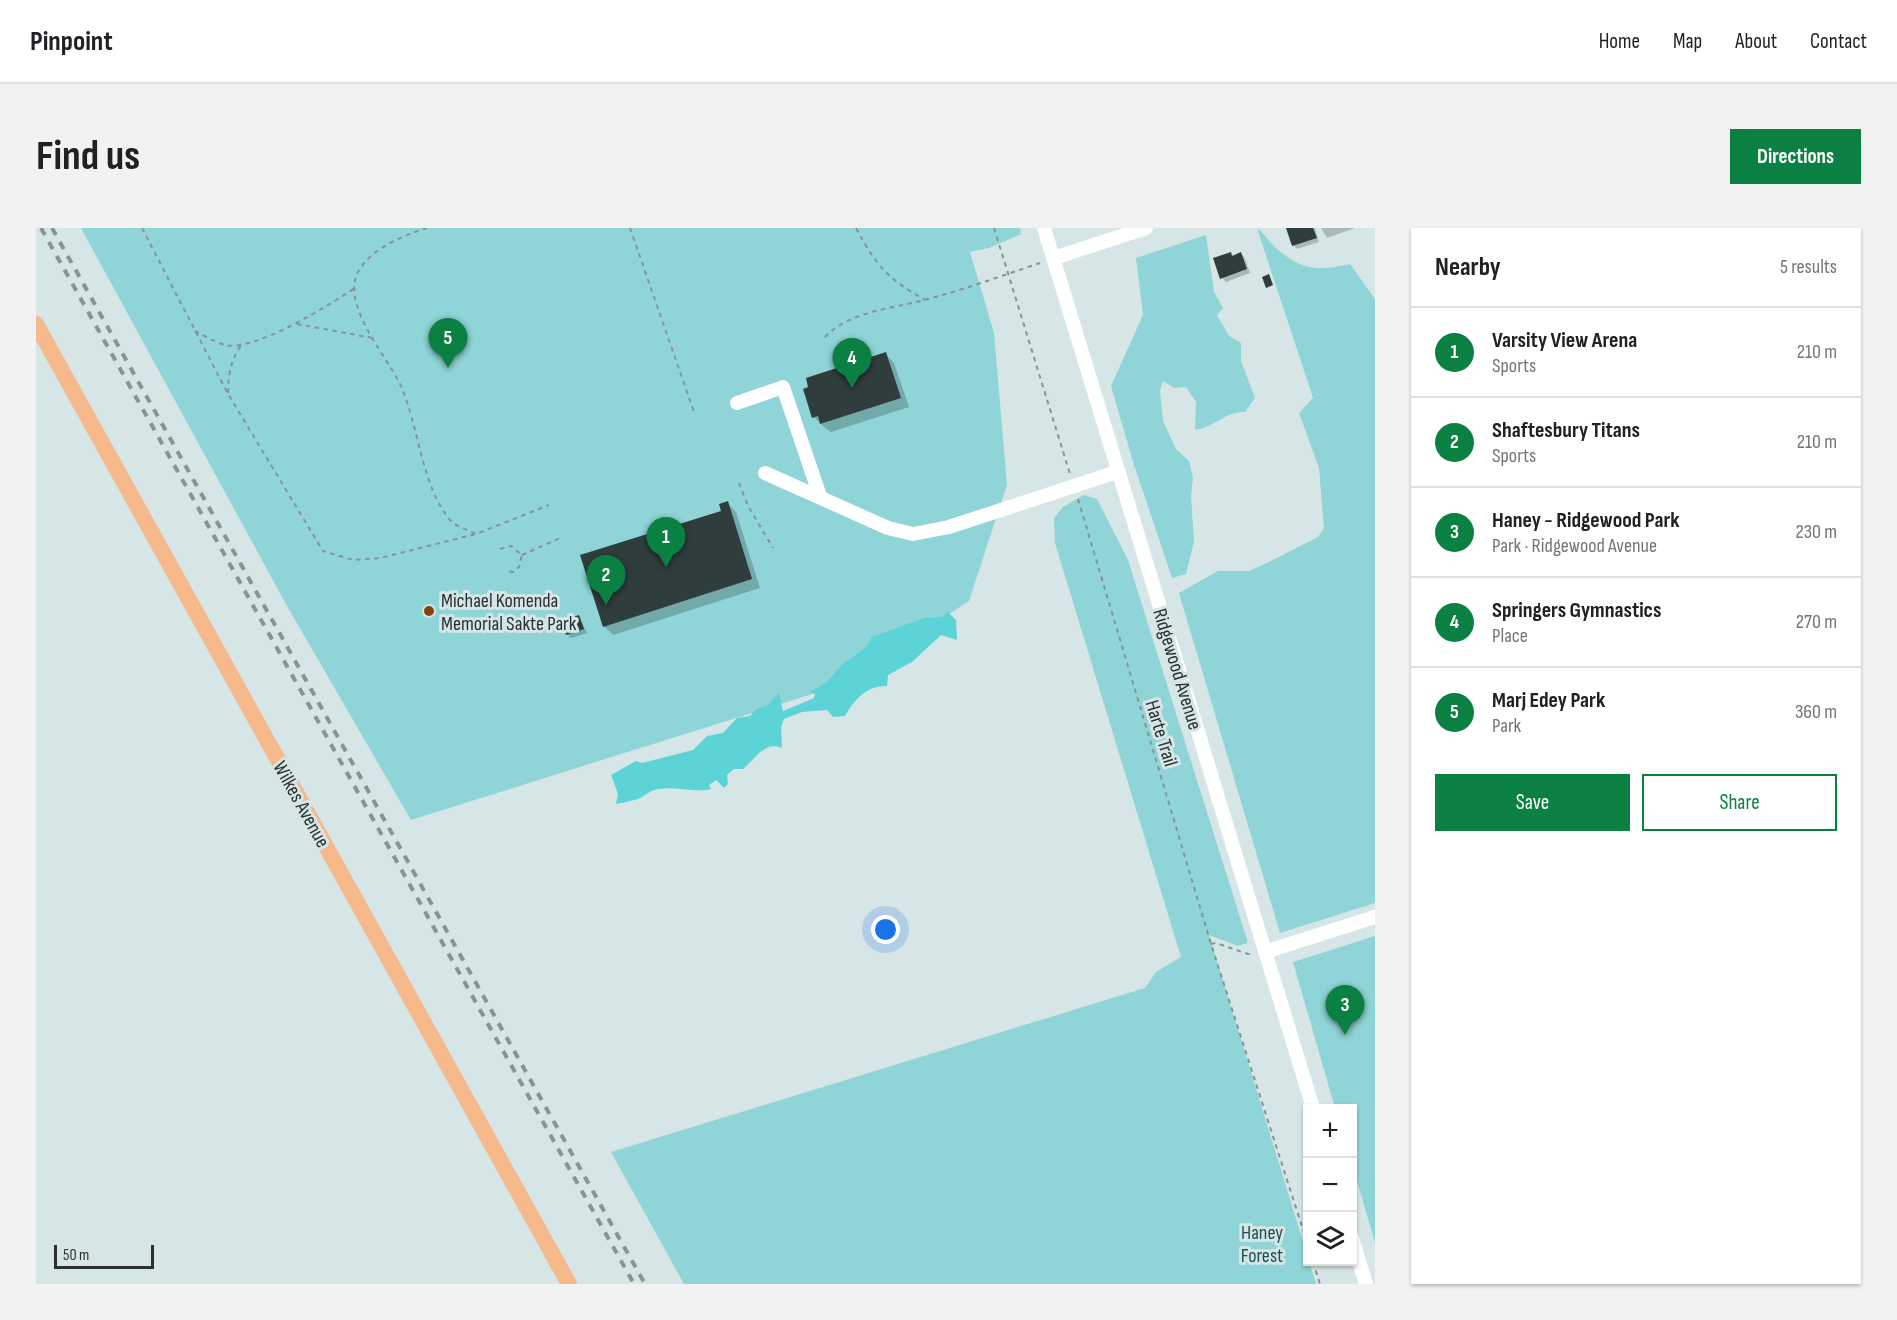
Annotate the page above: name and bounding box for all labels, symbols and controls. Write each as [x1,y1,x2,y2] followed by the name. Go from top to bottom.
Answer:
[30,25,113,58] text: Pinpoint
[1599,29,1640,54] text: Home
[1673,29,1702,54] text: Map
[1735,29,1777,54] text: About
[1810,29,1867,54] text: Contact
[1730,129,1861,184] button: Directions
[36,131,140,182] text: Find us
[1435,252,1501,283] text: Nearby
[1780,255,1837,279] text: 5 results
[428,318,468,368] pin: 5
[1492,327,1637,354] text: Varsity View Arena
[832,338,872,388] pin: 4
[1451,340,1458,364] text: 1
[1797,340,1837,364] text: 210 m
[1492,354,1536,378] text: Sports
[1492,417,1640,444] text: Shaftesbury Titans
[1450,430,1459,454] text: 2
[1797,430,1837,454] text: 210 m
[1492,444,1536,468] text: Sports
[1492,507,1680,534] text: Haney - Ridgewood Park
[646,518,686,567] pin: 1
[1450,520,1459,544] text: 3
[1795,520,1837,544] text: 230 m
[1492,534,1657,558] text: Park · Ridgewood Avenue
[586,556,626,605] pin: 2
[441,589,577,636] place label: Michael Komenda Memorial Sakte Park
[1492,597,1661,624] text: Springers Gymnastics
[422,604,436,618] marker: Michael Komenda Memorial Sakte Park
[1147,606,1207,733] street label: Ridgewood Avenue
[1450,610,1459,634] text: 4
[1796,610,1837,634] text: 270 m
[1492,624,1528,648] text: Place
[1492,687,1605,714] text: Marj Edey Park
[1140,697,1182,769] street label: Harte Trail
[1450,700,1459,724] text: 5
[1795,700,1837,724] text: 360 m
[1492,714,1521,738] text: Park
[268,757,335,852] street label: Wilkes Avenue
[1435,774,1630,831] button: Save
[1642,774,1837,831] button: Share
[871,915,900,944] your location
[1326,986,1364,1035] pin: 3
[1303,1104,1357,1266] map controls
[1303,1104,1357,1158] button: +
[1303,1158,1357,1212] button: −
[1303,1212,1357,1266] button: layers
[1241,1221,1283,1268] park label: Haney Forest
[54,1242,154,1270] scale bar
[63,1246,89,1265] text: 50 m

